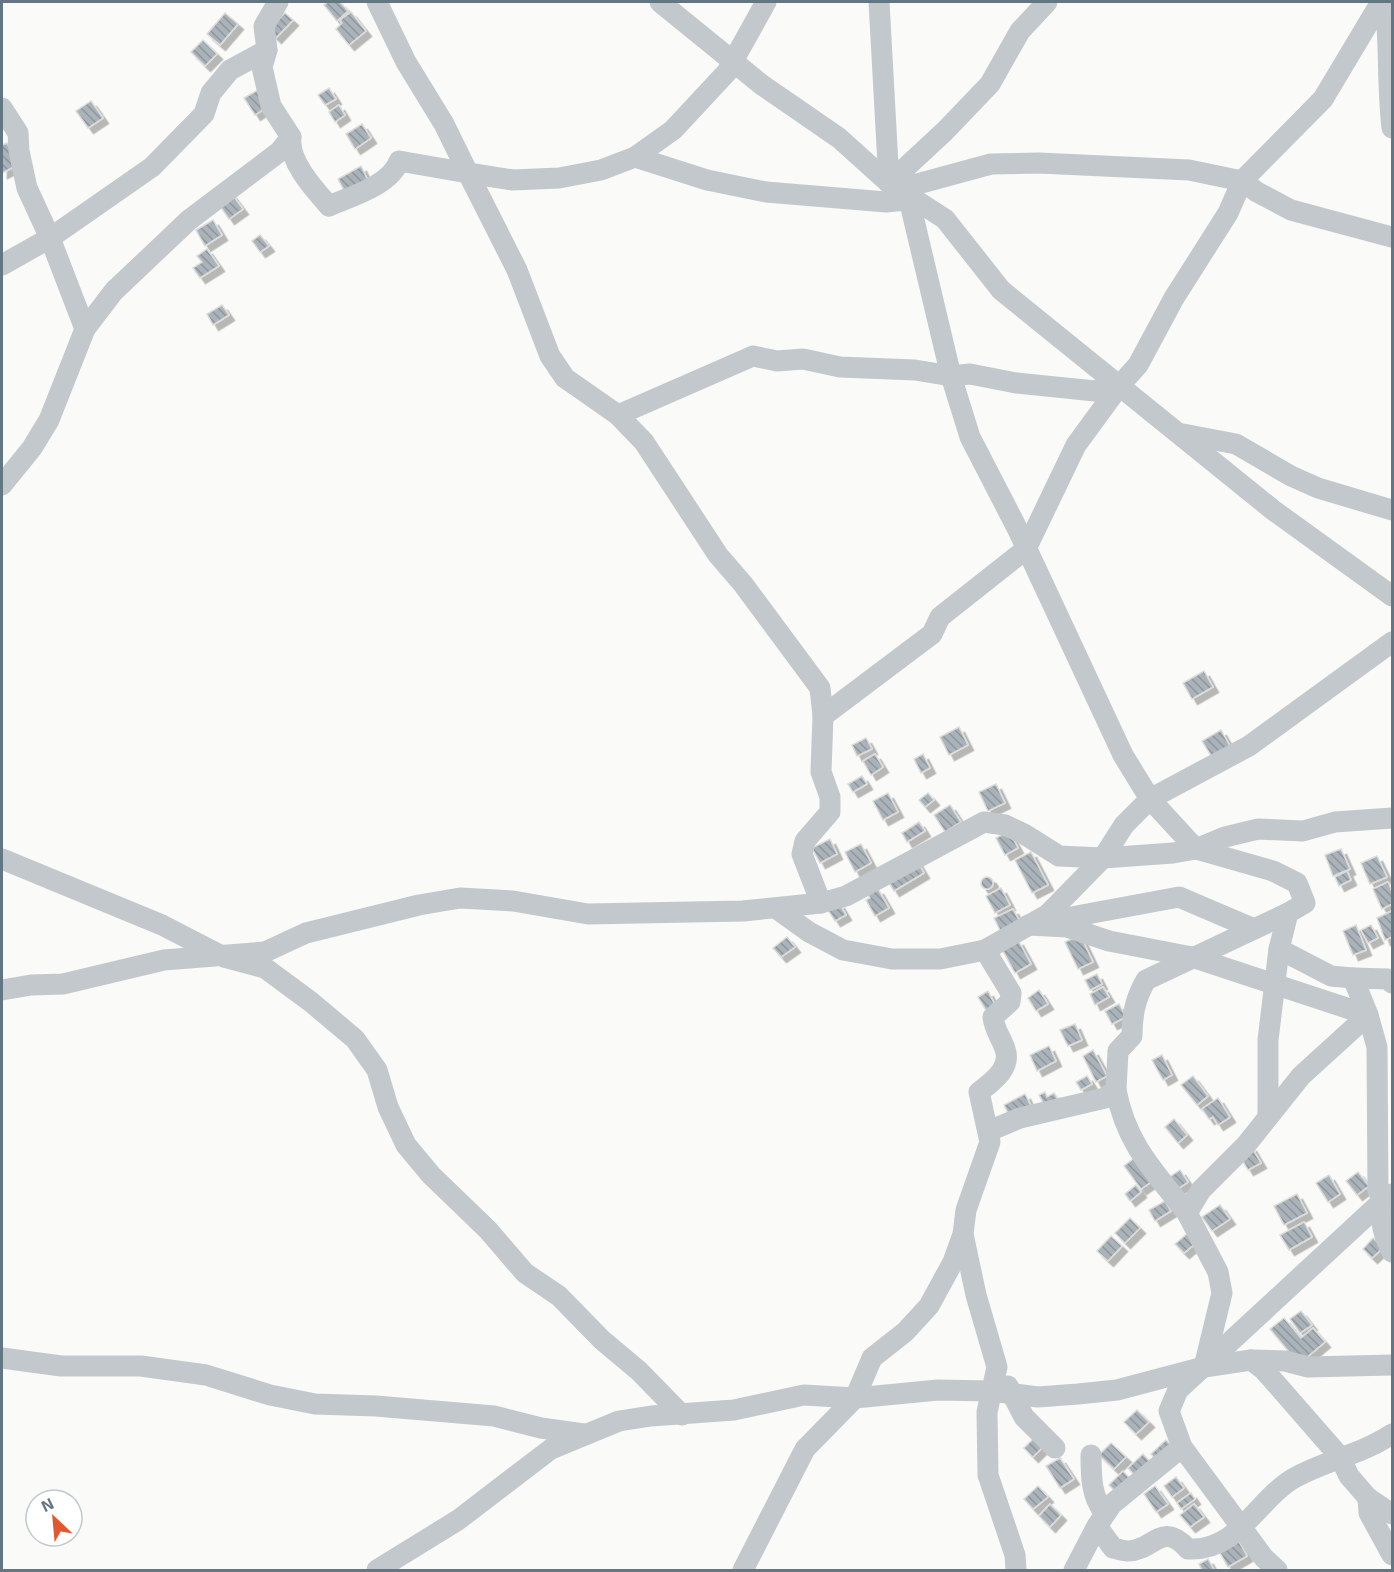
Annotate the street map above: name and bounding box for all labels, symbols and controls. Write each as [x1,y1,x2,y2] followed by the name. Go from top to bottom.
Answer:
[24,1488,84,1548] north arrow
[38,1493,57,1515] text: N

